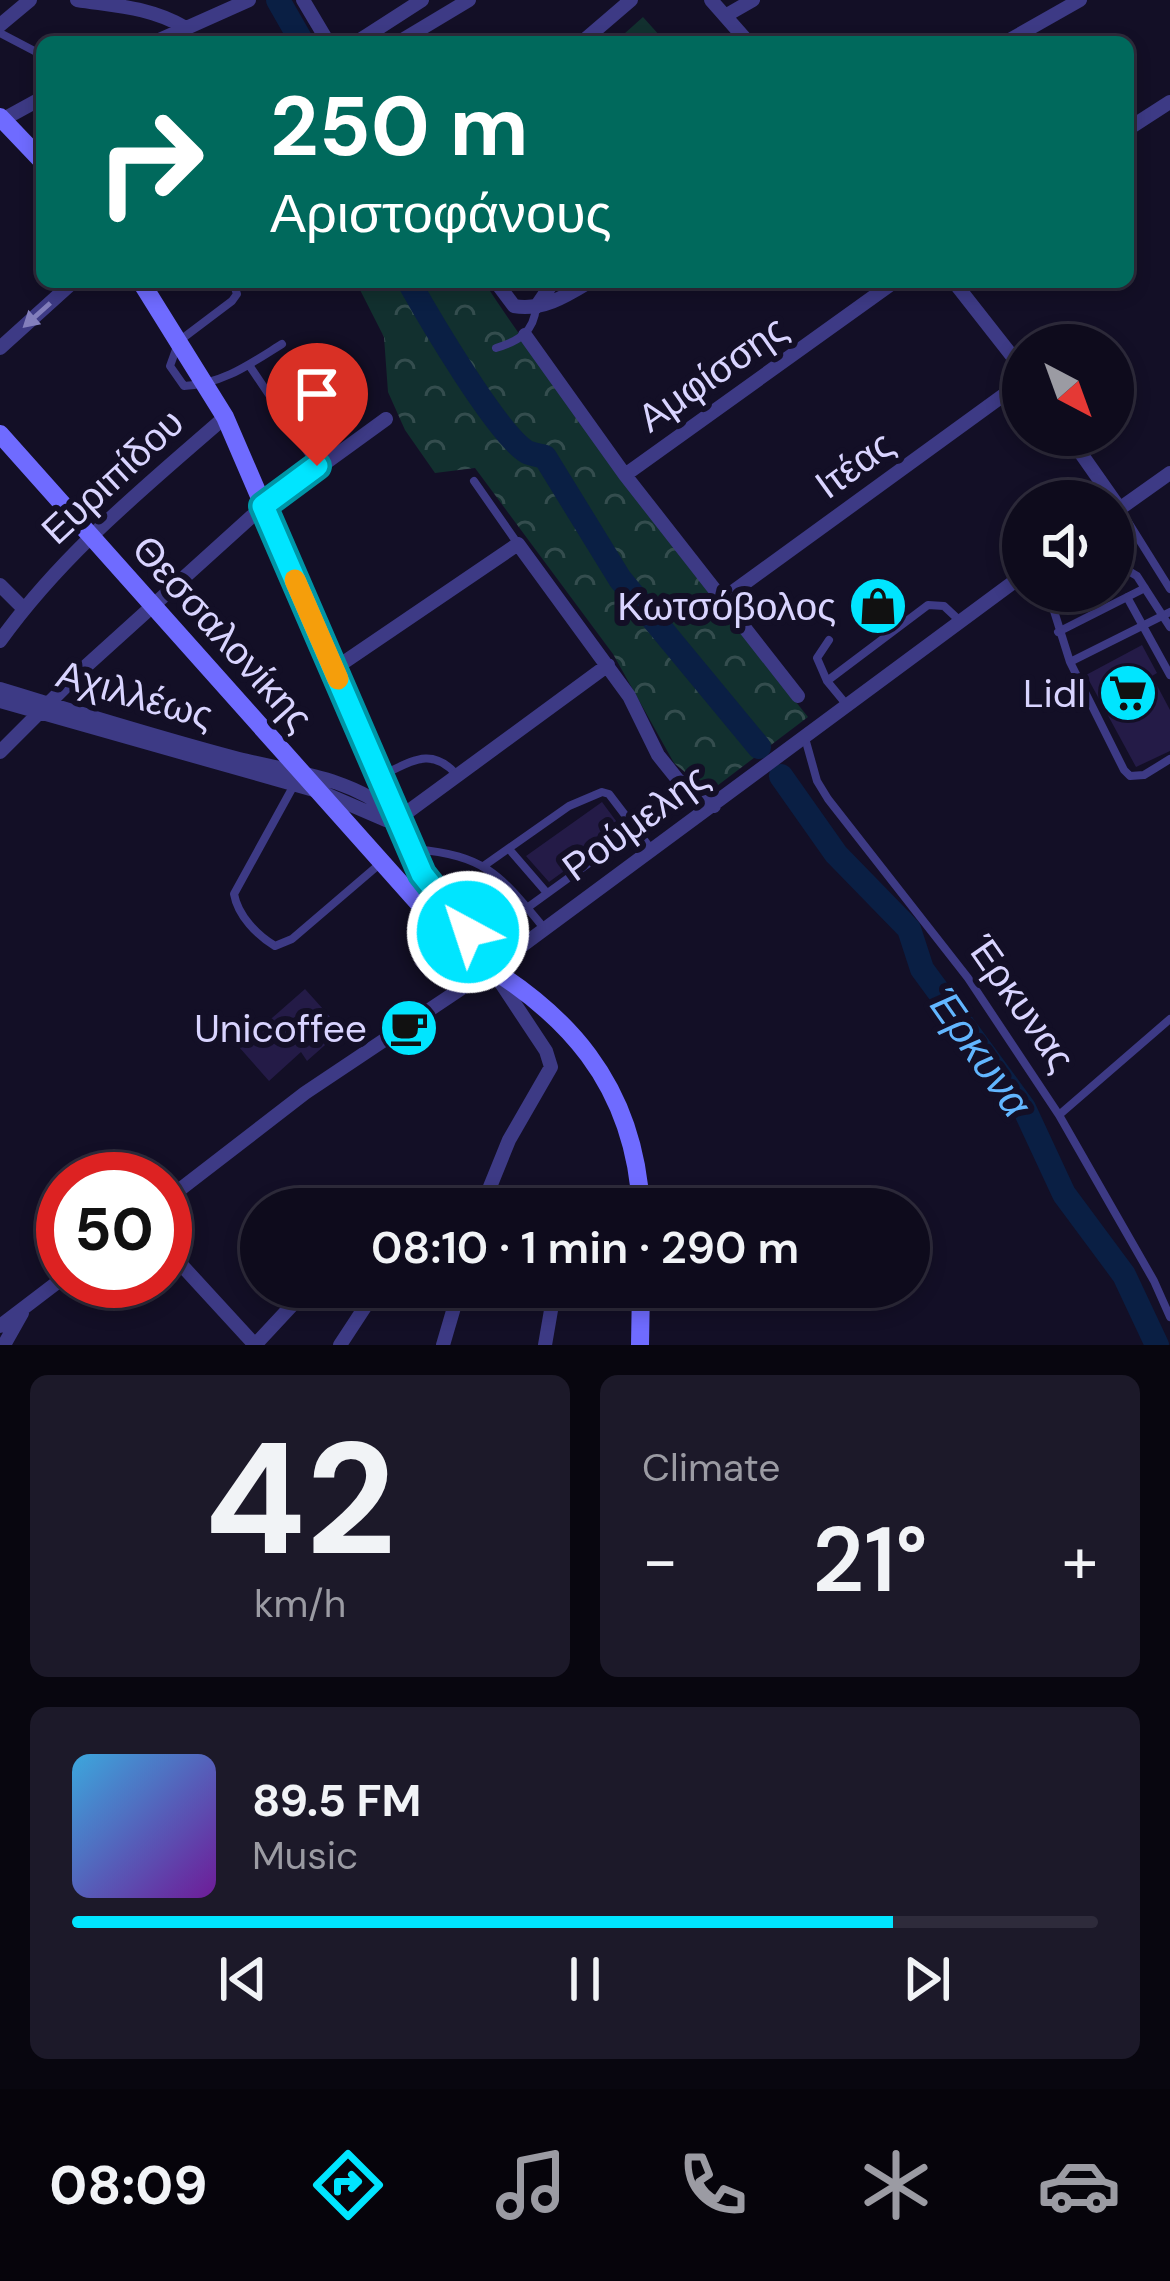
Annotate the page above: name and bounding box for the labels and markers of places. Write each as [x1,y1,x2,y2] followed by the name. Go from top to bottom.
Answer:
[266,343,368,466] pin
[847,575,909,637] shop icon: Κωτσόβολος
[617,581,836,632] place label: Κωτσόβολος
[1097,662,1159,724] supermarket icon: Lidl
[1023,668,1086,719] place label: Lidl
[378,997,440,1059] cafe icon: Unicoffee
[194,1003,367,1054] place label: Unicoffee

